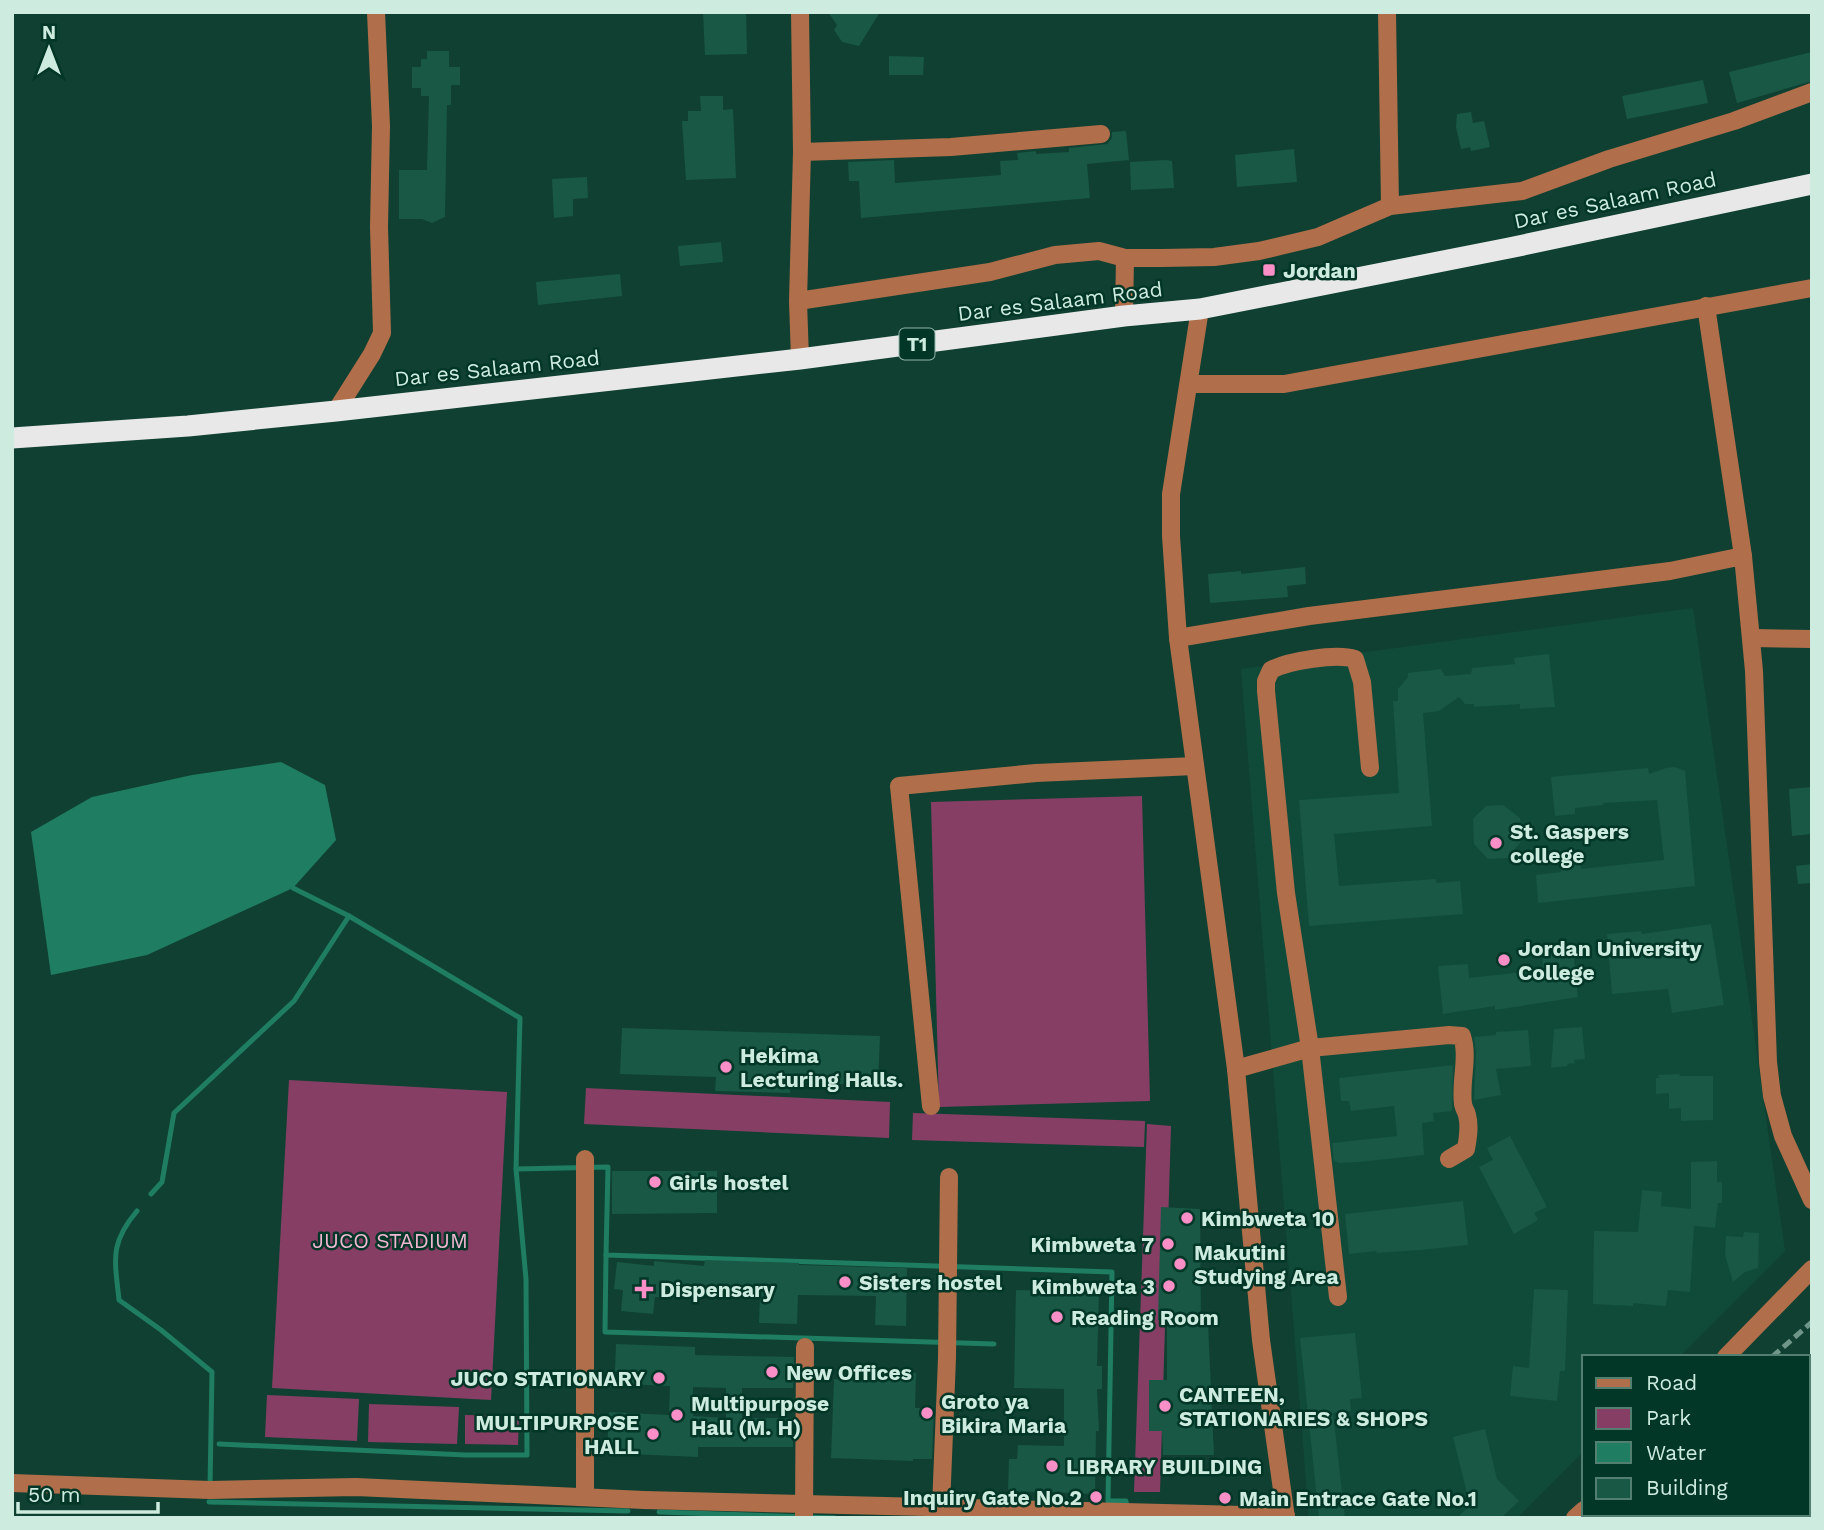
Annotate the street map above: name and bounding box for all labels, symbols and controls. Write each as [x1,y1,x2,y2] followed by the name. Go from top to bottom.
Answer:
[14,14,84,84] north arrow
[42,21,56,44] text: N
[1511,166,1719,234] street label: Dar es Salaam Road
[1283,258,1356,283] place label: Jordan
[1261,262,1277,278] marker: Jordan
[956,276,1164,326] street label: Dar es Salaam Road
[900,328,934,360] road number: T1
[393,345,601,391] street label: Dar es Salaam Road
[1510,819,1629,868] place label: St. Gaspers college
[1488,835,1504,851] marker: St. Gaspers college
[1518,936,1702,985] place label: Jordan University College
[1496,952,1512,968] marker: Jordan University College
[740,1043,903,1092] place label: Hekima Lecturing Halls.
[718,1059,734,1075] marker: Hekima Lecturing Halls.
[669,1170,789,1195] place label: Girls hostel
[647,1174,663,1190] marker: Girls hostel
[1201,1206,1335,1231] place label: Kimbweta 10
[1179,1210,1195,1226] marker: Kimbweta 10
[312,1228,468,1253] park label: JUCO STADIUM
[1031,1232,1154,1257] place label: Kimbweta 7
[1160,1236,1176,1252] marker: Kimbweta 7
[1194,1240,1339,1289] place label: Makutini Studying Area
[1172,1256,1188,1272] marker: Makutini Studying Area
[859,1270,1002,1295] place label: Sisters hostel
[837,1274,853,1290] marker: Sisters hostel
[1031,1274,1155,1299] place label: Kimbweta 3
[660,1277,775,1302] place label: Dispensary
[1161,1278,1177,1294] marker: Kimbweta 3
[634,1279,654,1299] marker: Dispensary
[1071,1305,1219,1330] place label: Reading Room
[1049,1309,1065,1325] marker: Reading Room
[1582,1355,1810,1516] legend
[786,1360,912,1385] place label: New Offices
[764,1364,780,1380] marker: New Offices
[451,1366,645,1391] place label: JUCO STATIONARY
[651,1370,667,1386] marker: JUCO STATIONARY
[1646,1370,1697,1395] text: Road
[1179,1382,1428,1431] place label: CANTEEN, STATIONARIES & SHOPS
[941,1389,1067,1438] place label: Groto ya Bikira Maria
[691,1391,829,1440] place label: Multipurpose Hall (M. H)
[1157,1398,1173,1414] marker: CANTEEN, STATIONARIES & SHOPS
[919,1405,935,1421] marker: Groto ya Bikira Maria
[1646,1405,1691,1430] text: Park
[669,1407,685,1423] marker: Multipurpose Hall (M. H)
[475,1410,639,1459] place label: MULTIPURPOSE HALL
[645,1426,661,1442] marker: MULTIPURPOSE HALL
[1646,1440,1707,1465] text: Water
[1066,1454,1262,1479] place label: LIBRARY BUILDING
[1044,1458,1060,1474] marker: LIBRARY BUILDING
[18,1470,158,1514] scale bar
[1646,1475,1728,1500] text: Building
[28,1482,80,1507] text: 50 m
[903,1485,1082,1510] place label: Inquiry Gate No.2
[1239,1486,1477,1511] place label: Main Entrace Gate No.1
[1088,1489,1104,1505] marker: Inquiry Gate No.2
[1217,1490,1233,1506] marker: Main Entrace Gate No.1

